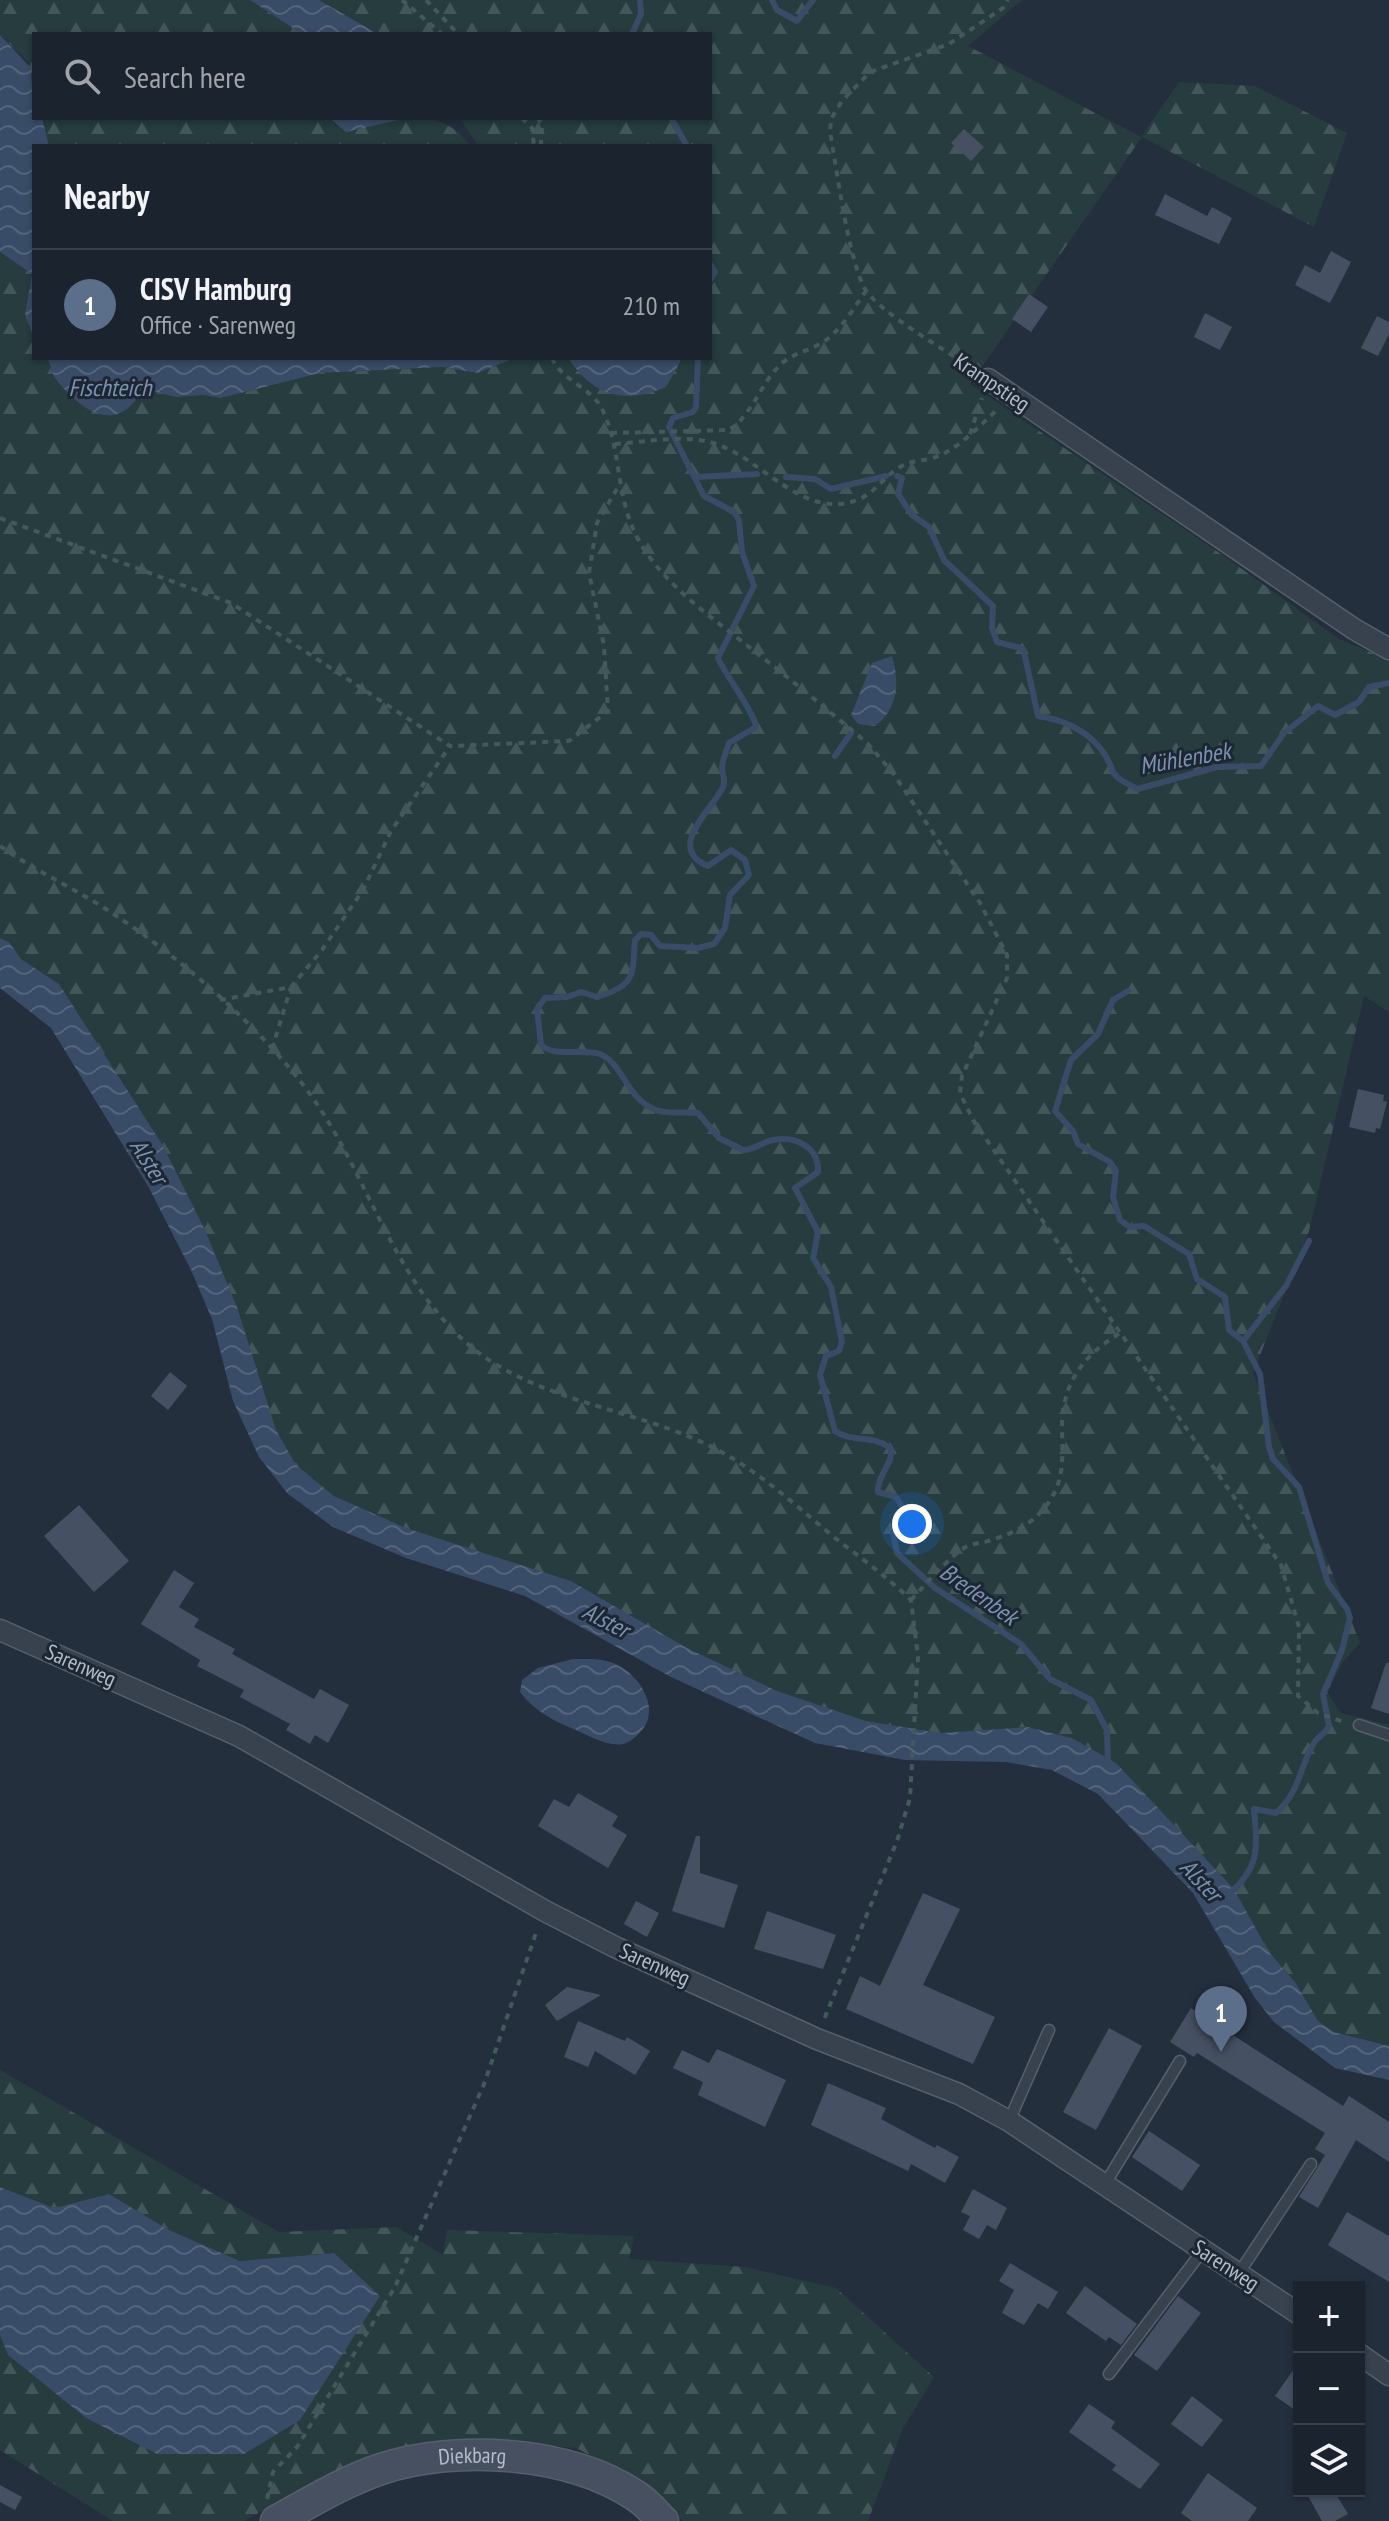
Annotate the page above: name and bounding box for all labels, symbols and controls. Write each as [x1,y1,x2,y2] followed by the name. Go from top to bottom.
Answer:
[32,32,712,120] search box
[60,54,104,98] icon: search
[124,57,246,96] text: Search here
[64,174,149,218] text: Nearby
[140,269,292,308] text: CISV Hamburg
[84,289,96,322] text: 1
[622,289,680,322] text: 210 m
[140,308,296,341] text: Office · Sarenweg
[949,346,1035,418] street label: Krampstieg
[69,372,153,403] water label: Fischteich
[1137,734,1236,781] water label: Mühlenbek
[123,1132,177,1192] water label: Alster
[892,1504,932,1544] your location
[934,1556,1026,1634] water label: Bredenbek
[578,1595,637,1646] water label: Alster
[41,1637,121,1693] street label: Sarenweg
[1173,1852,1231,1911] water label: Alster
[615,1936,695,1992] street label: Sarenweg
[1195,1986,1247,2052] pin: 1
[1187,2233,1265,2297] street label: Sarenweg
[1293,2281,1365,2497] map controls
[1293,2281,1365,2353] button: +
[1293,2353,1365,2425] button: −
[1293,2425,1365,2497] button: layers
[437,2441,507,2471] street label: Diekbarg

